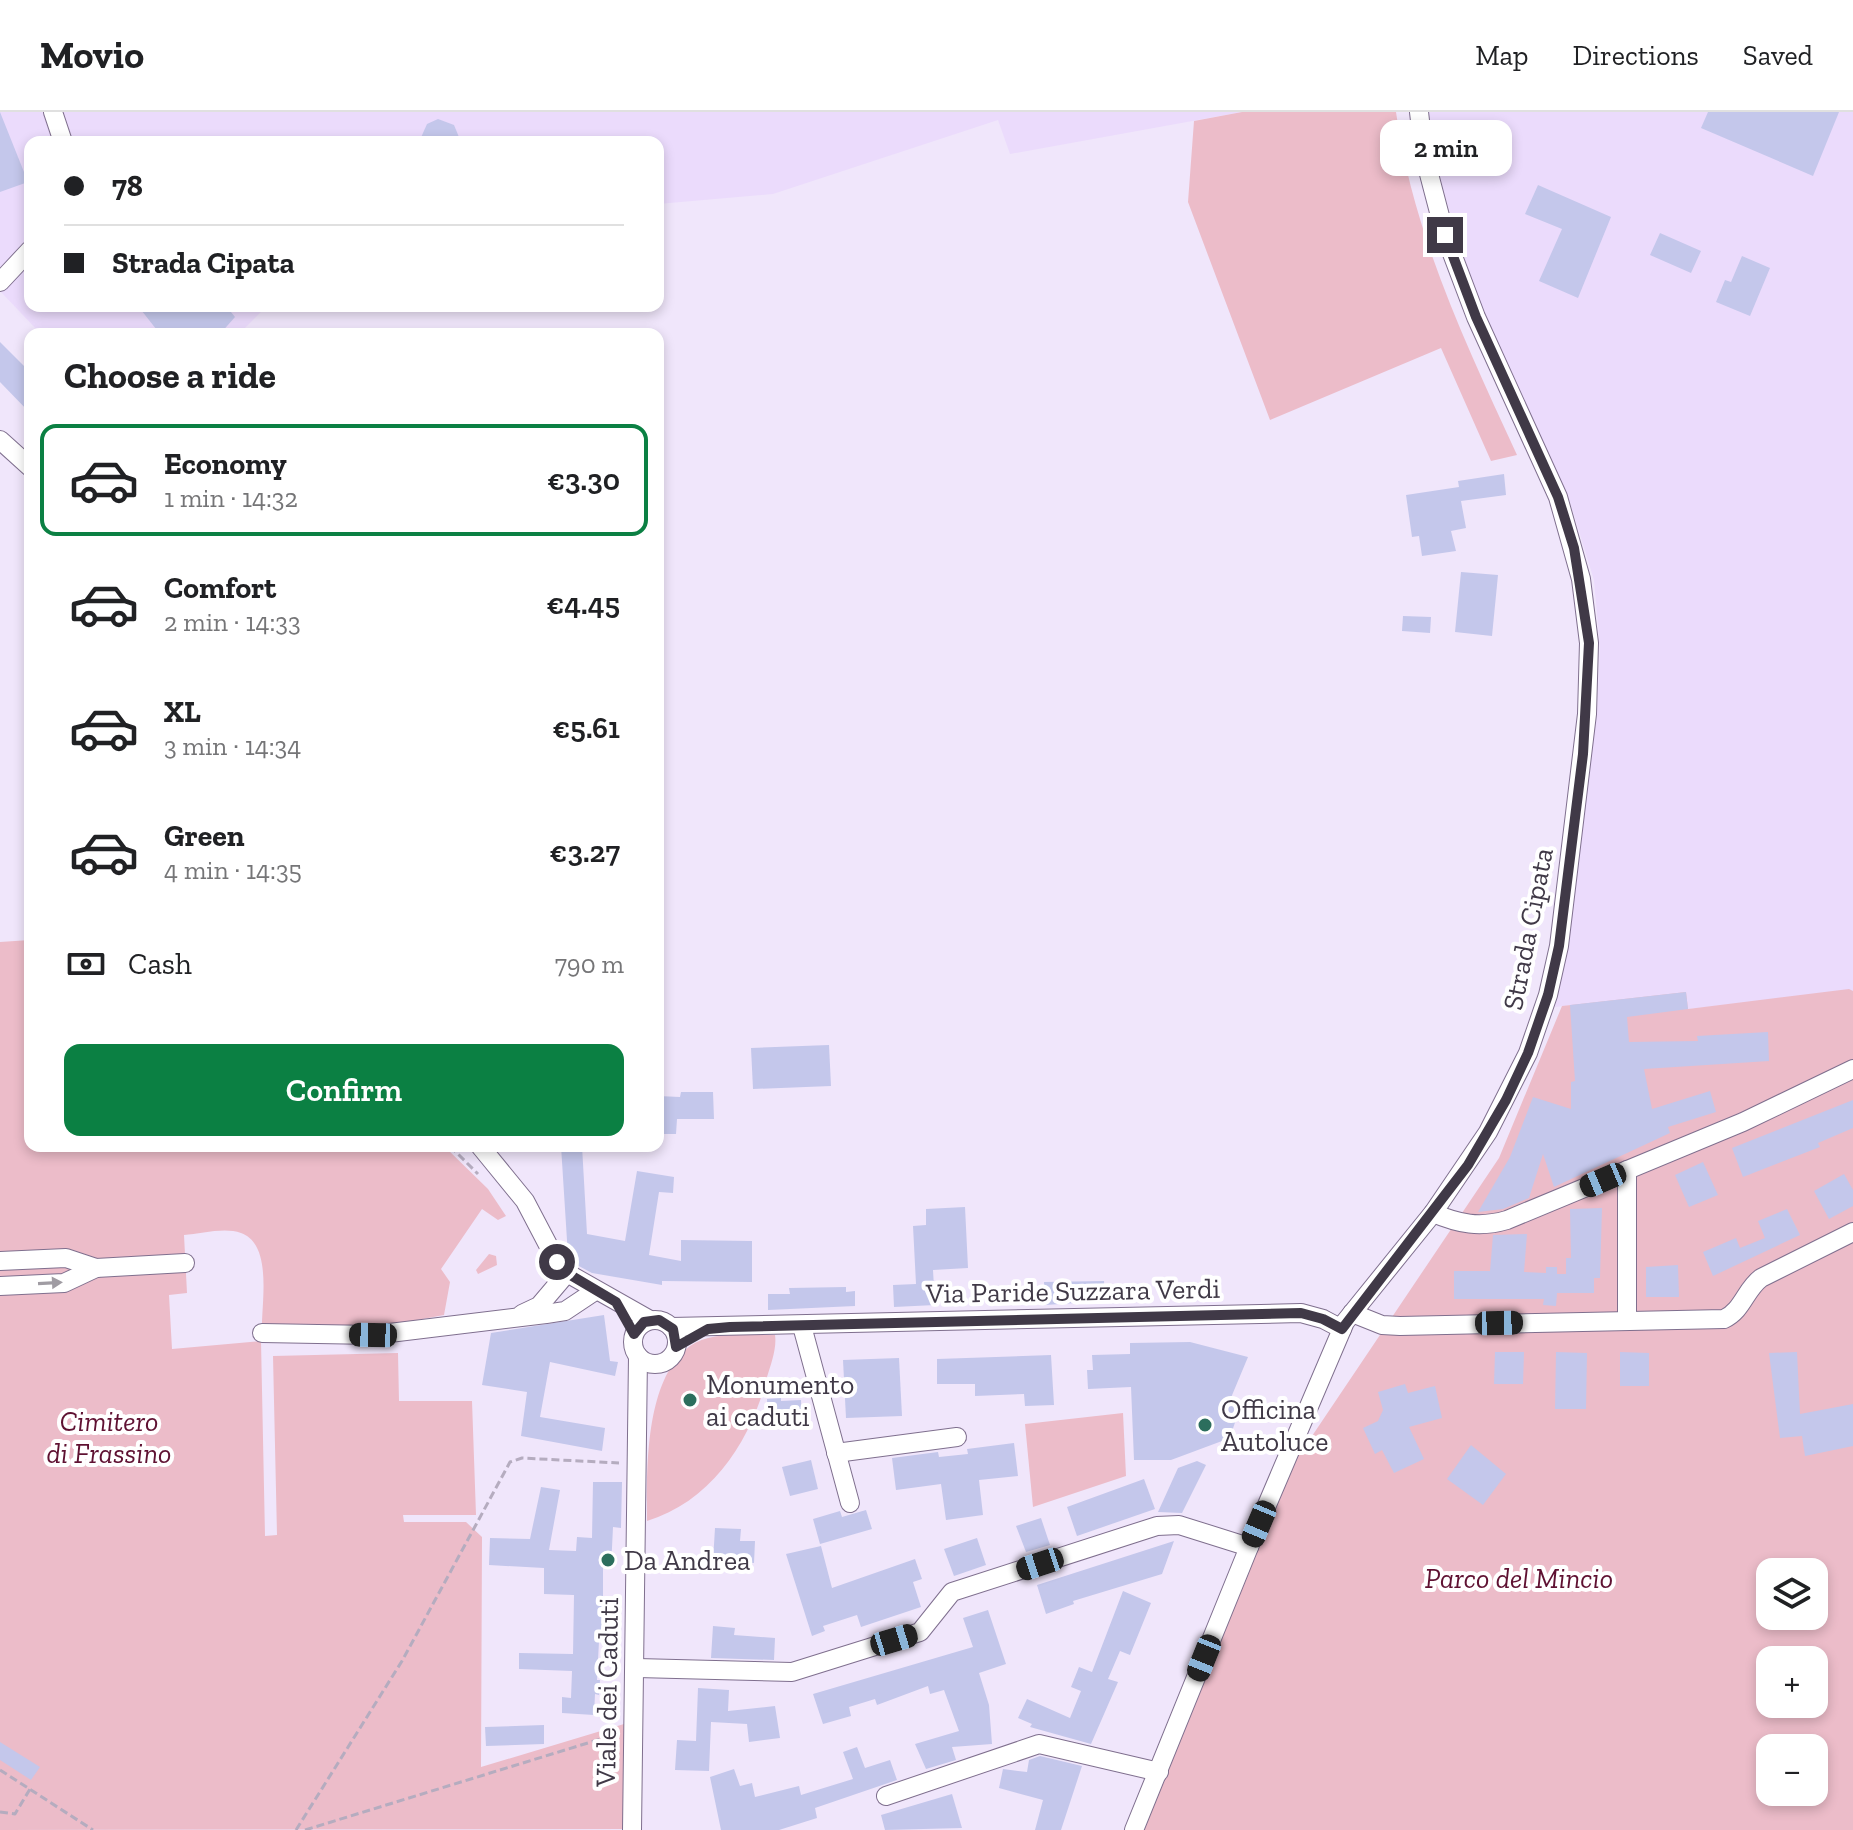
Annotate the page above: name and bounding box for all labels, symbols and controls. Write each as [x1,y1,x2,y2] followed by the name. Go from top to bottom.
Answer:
[40,32,144,78] text: Movio
[1475,39,1528,72] text: Map
[1572,39,1699,72] text: Directions
[1743,39,1813,72] text: Saved
[1379,119,1511,175] callout: 2 min
[1414,132,1478,164] text: 2 min
[112,168,143,204] text: 78
[1427,217,1463,253] route end
[112,245,295,281] text: Strada Cipata
[64,354,276,397] text: Choose a ride
[68,444,140,516] icon: car
[164,446,287,482] text: Economy
[547,462,620,498] text: €3.30
[164,482,298,514] text: 1 min · 14:32
[68,568,140,640] icon: car
[164,570,276,606] text: Comfort
[546,586,620,622] text: €4.45
[164,606,301,638] text: 2 min · 14:33
[68,692,140,764] icon: car
[164,694,201,730] text: XL
[552,710,620,746] text: €5.61
[164,730,301,762] text: 3 min · 14:34
[68,816,140,888] icon: car
[164,818,244,854] text: Green
[550,834,620,870] text: €3.27
[1496,845,1560,1013] street label: Strada Cipata
[164,854,302,886] text: 4 min · 14:35
[64,942,108,986] icon: cash
[128,946,192,982] text: Cash
[555,948,624,980] text: 790 m
[64,1044,624,1136] button: Confirm
[1576,1160,1630,1200] car
[539,1244,575,1280] route start
[924,1272,1221,1310] street label: Via Paride Suzzara Verdi
[38,1277,63,1290] one-way arrow
[1475,1311,1523,1335] car
[349,1323,397,1347] car
[706,1368,854,1433] place label: Monumento ai caduti
[681,1391,699,1409] marker: Monumento ai caduti
[1221,1393,1328,1458] place label: Officina Autoluce
[46,1405,172,1470] park label: Cimitero di Frassino
[1196,1416,1214,1434] marker: Officina Autoluce
[1239,1497,1279,1551] car
[624,1544,751,1577] place label: Da Andrea
[1013,1545,1067,1583] car
[599,1551,617,1569] marker: Da Andrea
[1756,1558,1828,1806] map controls
[1756,1558,1828,1630] button: layers
[1425,1562,1613,1595] park label: Parco del Mincio
[589,1597,625,1788] street label: Viale dei Caduti
[868,1622,920,1658] car
[1184,1631,1224,1685] car
[1756,1646,1828,1718] button: +
[1756,1734,1828,1806] button: −

